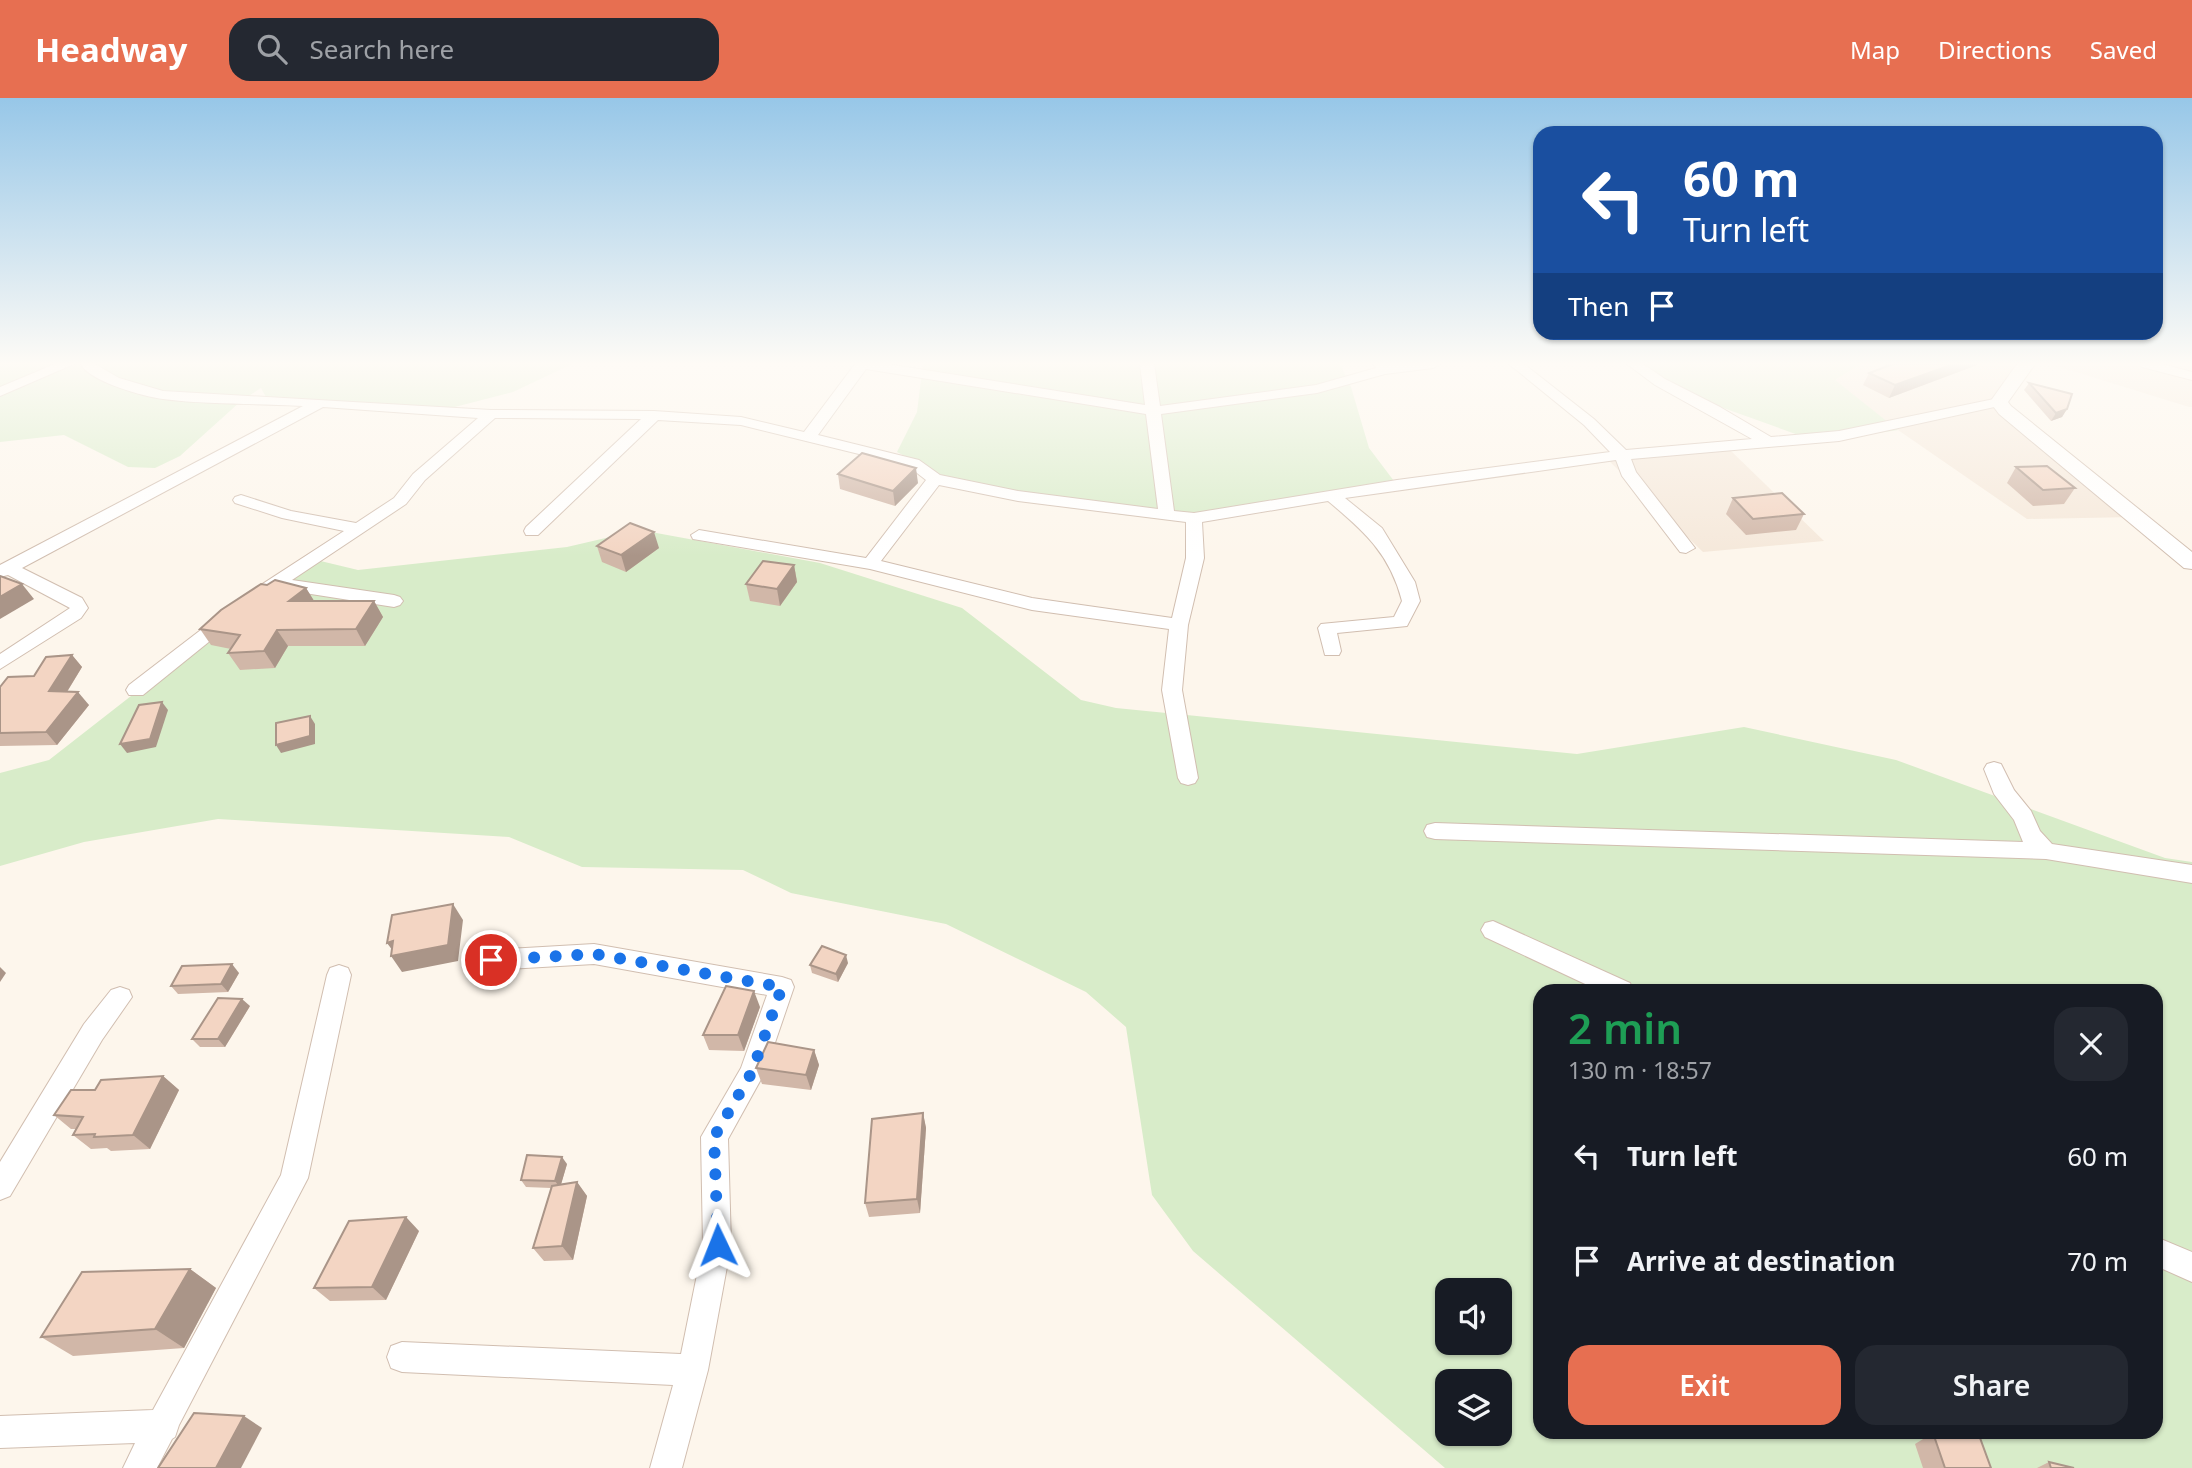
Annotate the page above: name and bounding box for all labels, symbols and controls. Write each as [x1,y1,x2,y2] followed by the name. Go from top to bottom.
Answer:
[229,18,719,81] search box
[35,27,187,72] text: Headway
[253,30,291,68] icon: search
[309,31,454,67] text: Search here
[1850,33,1900,66] text: Map
[1938,33,2052,66] text: Directions
[2090,33,2157,66] text: Saved
[1683,145,1800,211] text: 60 m
[1568,154,1659,245] icon: left
[1683,208,1809,251] text: Turn left
[1643,287,1681,325] icon: arrive
[1568,288,1629,324] text: Then
[461,930,521,990] pin
[472,941,510,979] icon: arrive
[1568,999,1682,1056] text: 2 min
[2054,1007,2128,1081] button: close
[1568,1054,1712,1086] text: 130 m · 18:57
[1568,1137,1606,1175] icon: left
[1627,1138,1738,1174] text: Turn left
[2067,1138,2128,1174] text: 60 m
[681,1208,755,1282] position arrow
[1568,1242,1606,1280] icon: arrive
[1627,1243,1896,1279] text: Arrive at destination
[2067,1243,2128,1279] text: 70 m
[1435,1278,1512,1446] map controls
[1435,1278,1512,1355] button: sound
[1568,1345,1841,1425] button: Exit
[1855,1345,2128,1425] button: Share
[1435,1369,1512,1446] button: layers

